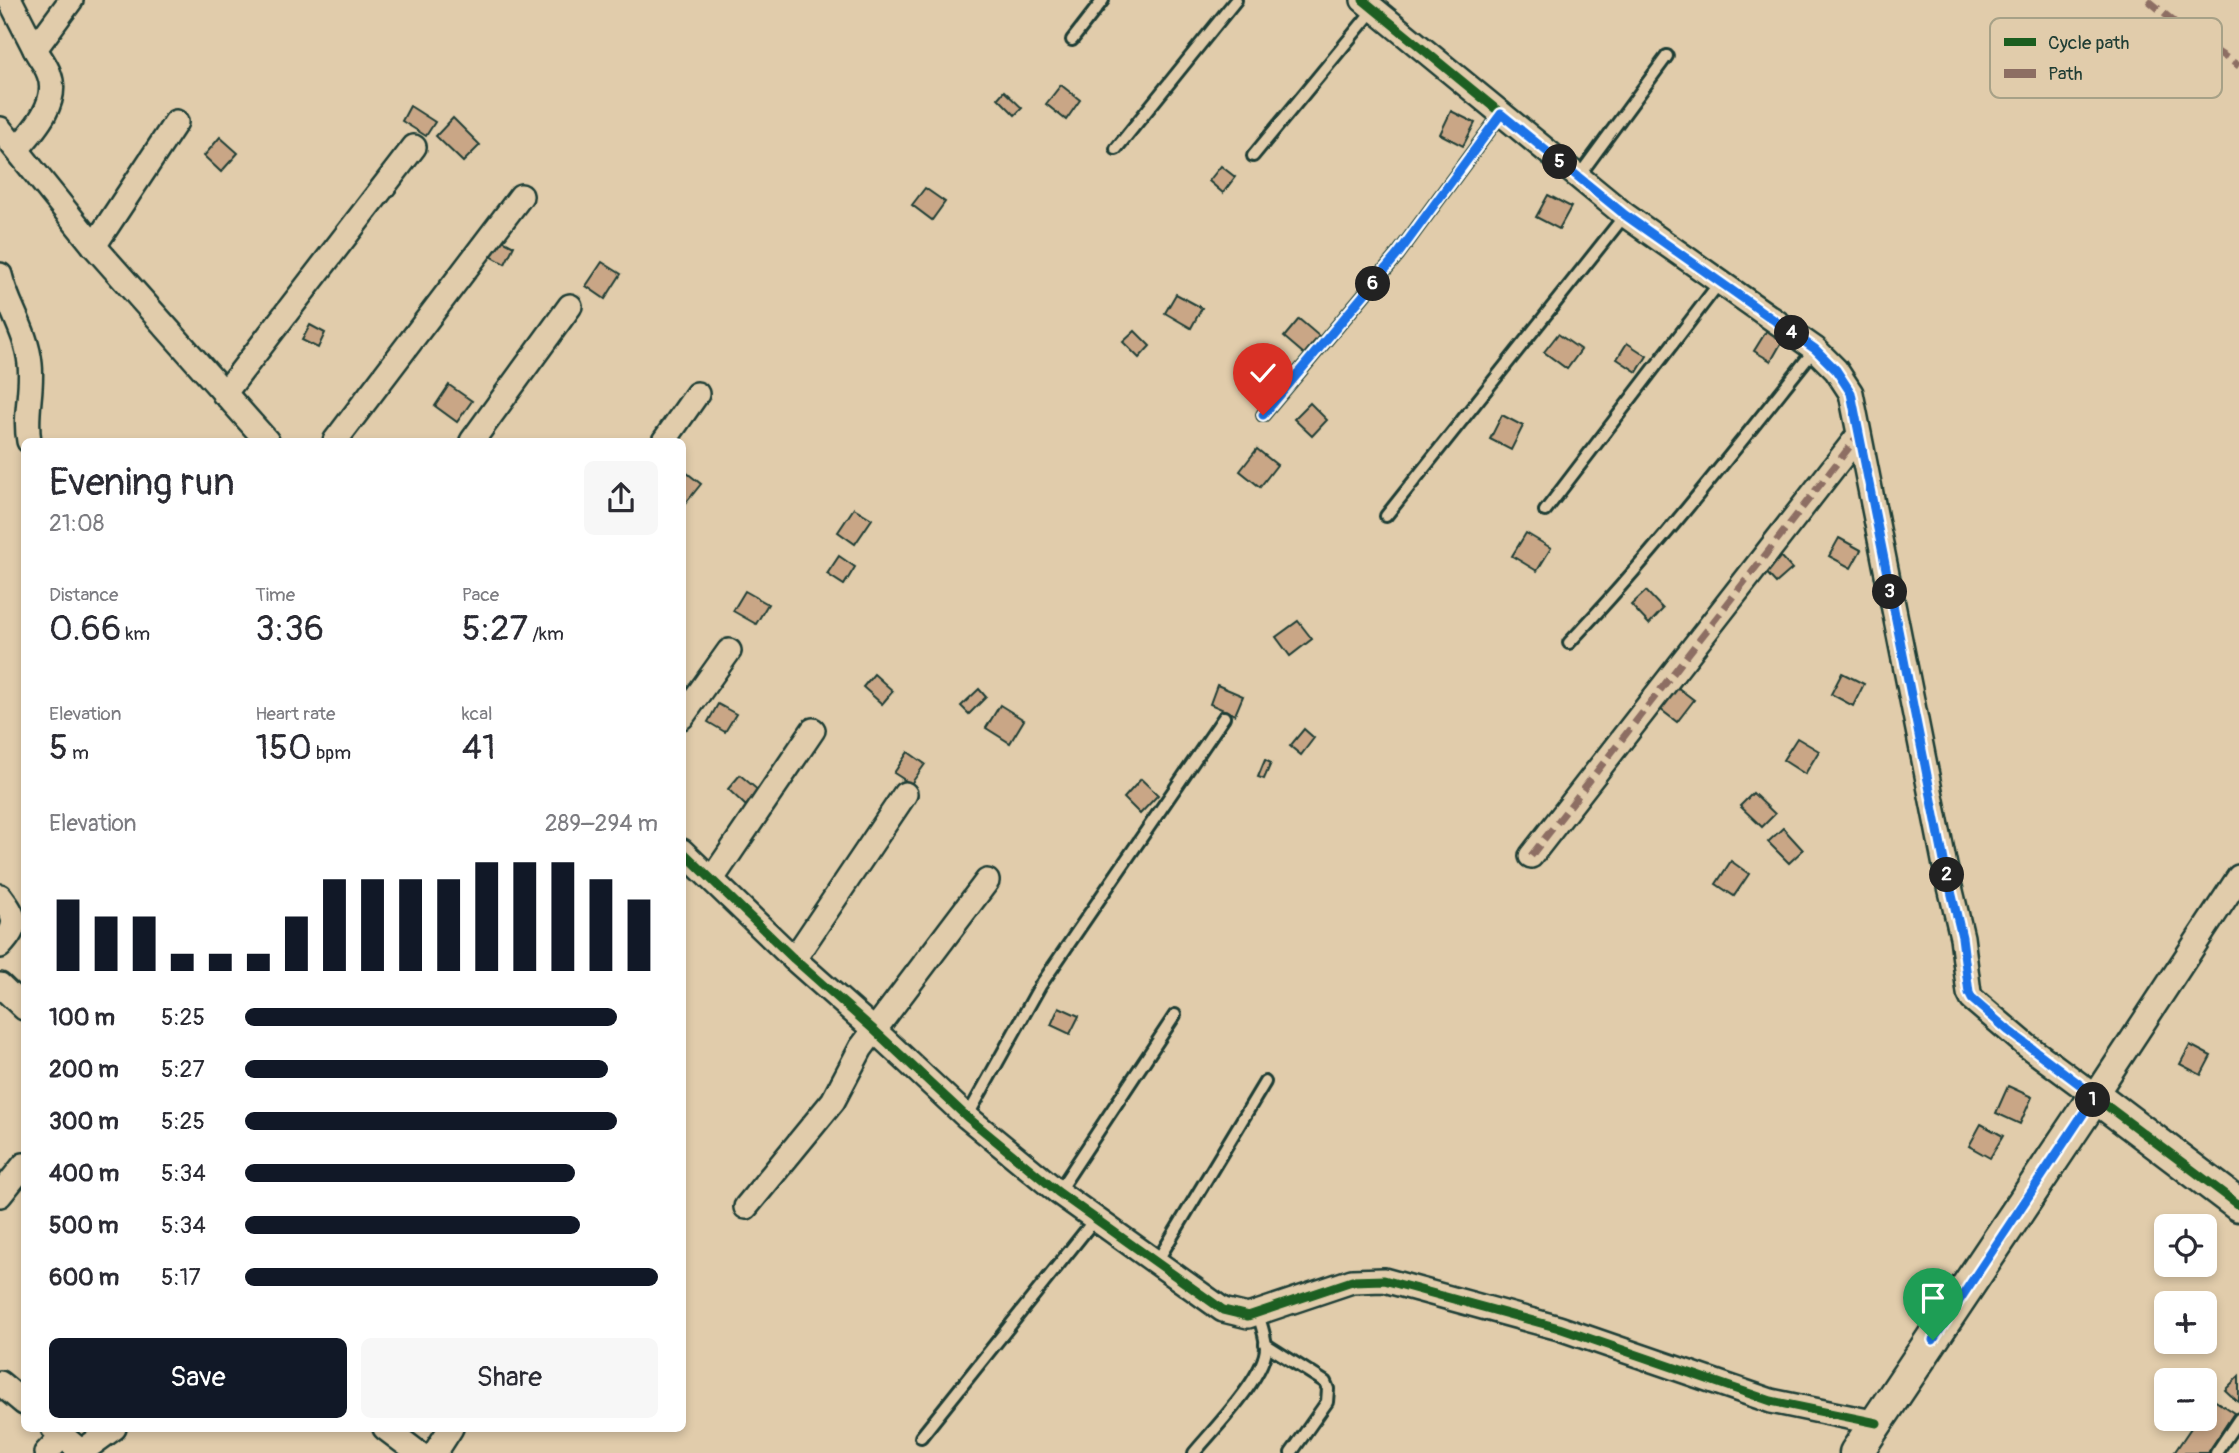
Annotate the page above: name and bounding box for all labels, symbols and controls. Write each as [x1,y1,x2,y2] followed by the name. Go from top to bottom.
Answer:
[1990,18,2222,98] legend
[2048,31,2129,55] text: Cycle path
[2048,62,2083,86] text: Path
[1542,144,1578,180] pin: 5
[1554,149,1565,173] text: 5
[1356,266,1390,302] pin: 6
[1367,271,1378,295] text: 6
[1774,316,1810,350] pin: 4
[1786,320,1797,344] text: 4
[1233,343,1293,415] pin
[1244,354,1282,392] icon: check
[49,459,235,507] text: Evening run
[584,461,658,535] button: share
[49,509,104,538] text: 21:08
[1872,574,1908,610] pin: 3
[1884,579,1895,603] text: 3
[49,583,118,607] text: Distance
[255,583,295,607] text: Time
[462,583,499,607] text: Pace
[49,607,121,651] text: 0.66
[255,607,324,651] text: 3:36
[462,607,528,651] text: 5:27
[121,622,150,646] text: km
[528,622,564,646] text: /km
[49,702,121,726] text: Elevation
[255,702,335,726] text: Heart rate
[462,702,493,726] text: kcal
[49,726,68,770] text: 5
[255,726,312,770] text: 150
[462,726,496,770] text: 41
[68,741,89,765] text: m
[312,741,351,765] text: bpm
[49,809,137,838] text: Elevation
[545,809,658,838] text: 289–294 m
[1930,858,1965,892] pin: 2
[1941,862,1952,886] text: 2
[49,1003,115,1032] text: 100 m
[161,1003,205,1032] text: 5:25
[49,1055,119,1084] text: 200 m
[161,1055,205,1084] text: 5:27
[2076,1082,2110,1118] pin: 1
[2089,1087,2096,1111] text: 1
[49,1107,119,1136] text: 300 m
[161,1107,205,1136] text: 5:25
[49,1159,119,1188] text: 400 m
[161,1159,206,1188] text: 5:34
[49,1211,118,1240] text: 500 m
[161,1211,206,1240] text: 5:34
[2154,1214,2217,1431] map controls
[2154,1214,2217,1277] button: locate
[49,1263,119,1292] text: 600 m
[161,1263,201,1292] text: 5:17
[1903,1268,1963,1340] pin
[1914,1279,1952,1317] icon: arrive
[2154,1291,2217,1354] button: +
[49,1338,347,1418] button: Save
[361,1338,658,1418] button: Share
[2154,1368,2217,1431] button: −

